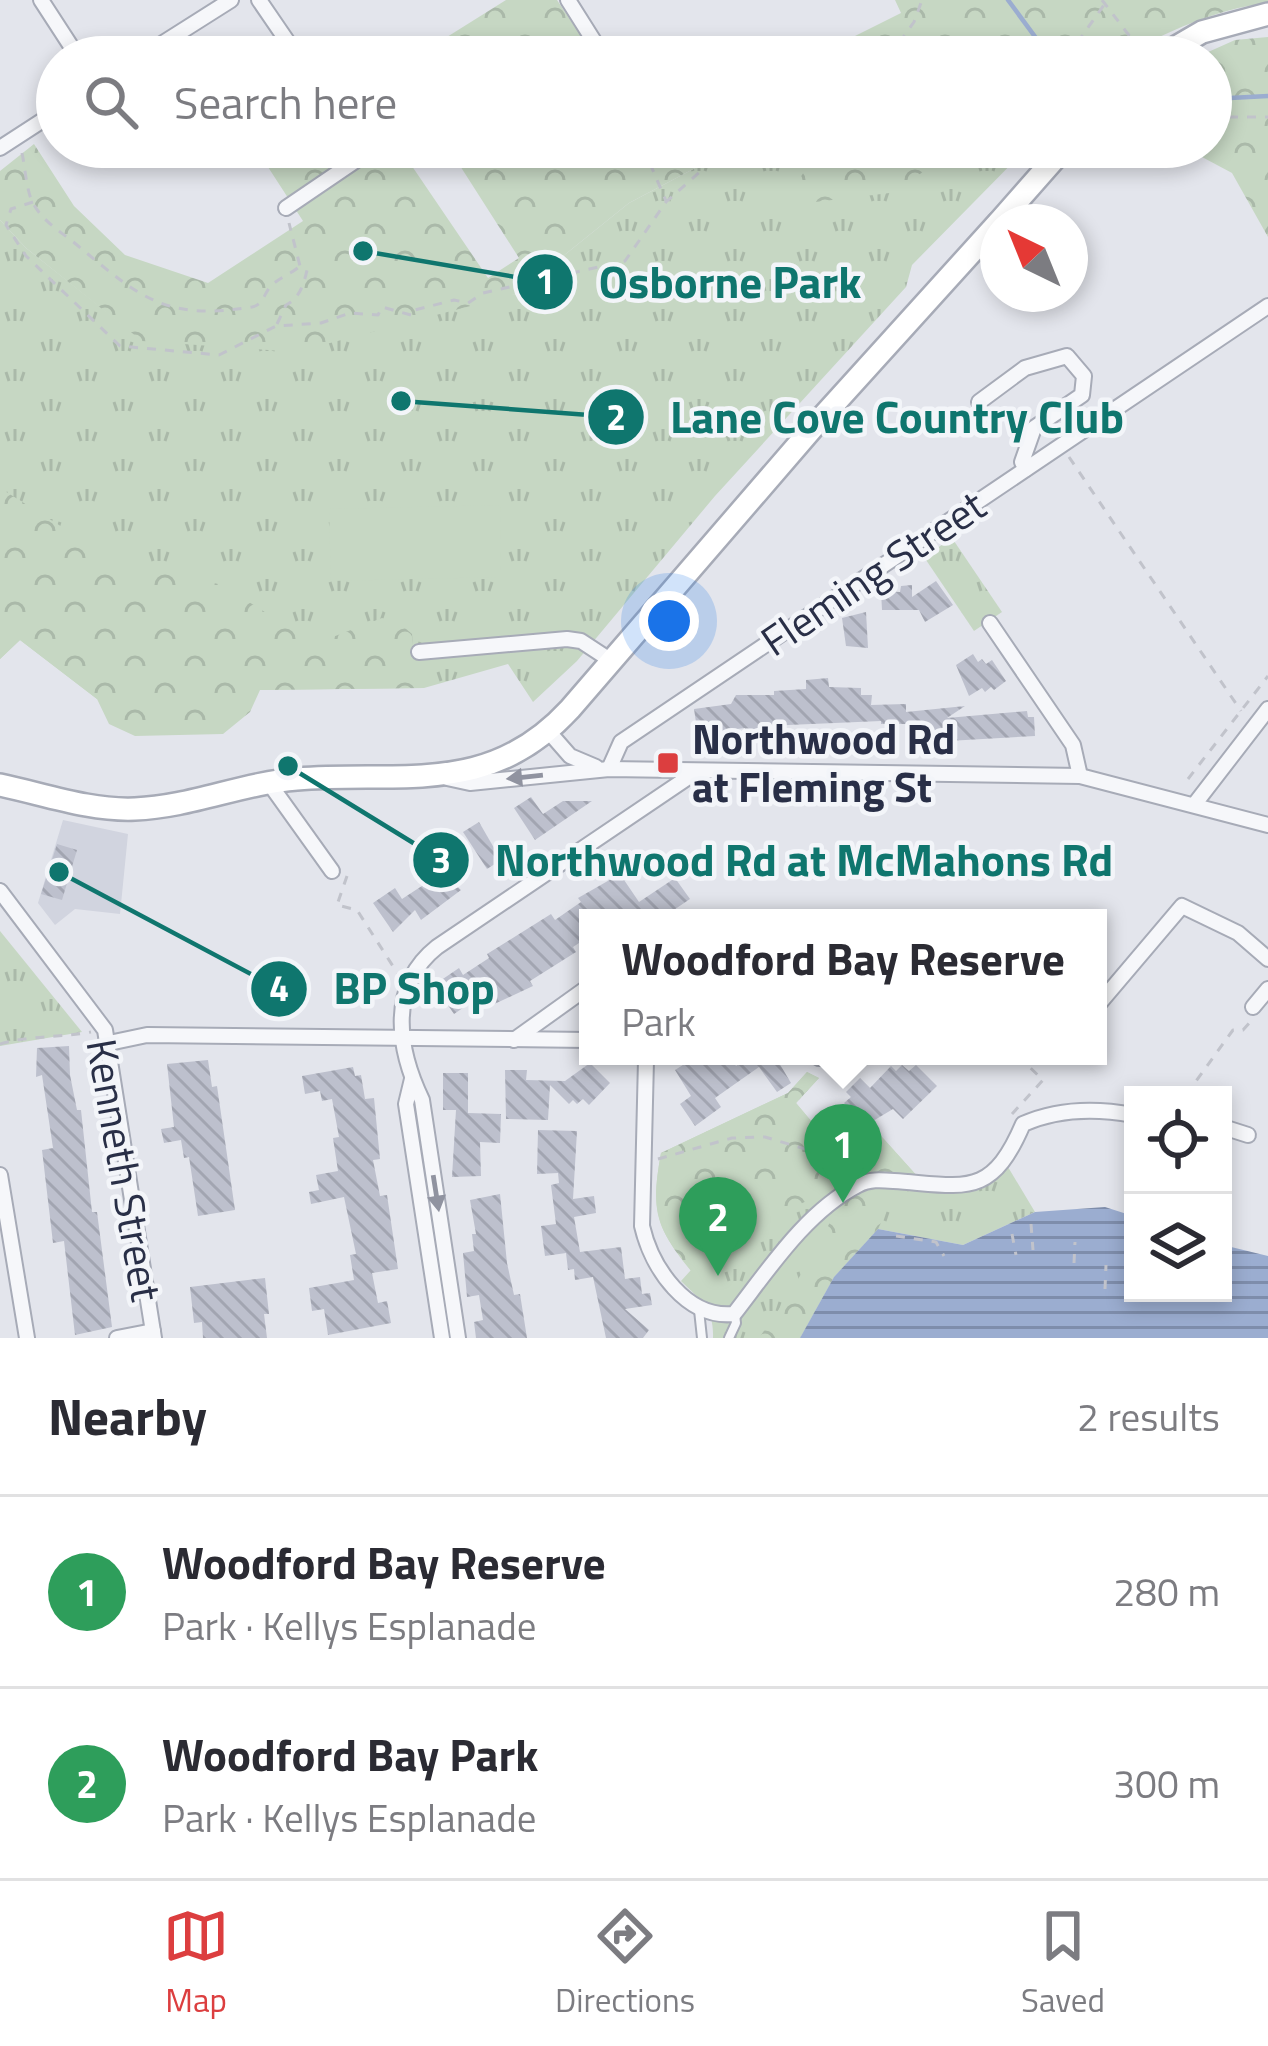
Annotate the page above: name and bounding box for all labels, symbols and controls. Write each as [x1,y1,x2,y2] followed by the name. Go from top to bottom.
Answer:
[36,36,1232,168] search box
[174,68,397,136] text: Search here
[78,69,144,135] icon: search
[980,204,1088,312] north arrow
[515,241,886,322] callout: Osborne Park
[599,247,861,315] text: Osborne Park
[535,253,555,308] text: 1
[586,376,1148,457] callout: Lane Cove Country Club
[670,382,1124,450] text: Lane Cove Country Club
[606,389,626,444] text: 2
[747,473,998,671] street label: Fleming Street
[639,591,699,651] your location
[692,706,955,818] place label: Northwood Rd at Fleming St
[655,750,681,776] marker: Northwood Rd at Fleming St
[506,768,543,787] one-way arrow
[411,820,1137,901] callout: Northwood Rd at McMahons Rd
[495,825,1113,893] text: Northwood Rd at McMahons Rd
[431,832,451,887] text: 3
[579,909,1107,1065] popup
[621,924,1065,992] text: Woodford Bay Reserve
[249,948,518,1029] callout: BP Shop
[333,953,495,1021] text: BP Shop
[269,960,289,1015] text: 4
[621,992,696,1051] text: Park
[70,1034,180,1306] street label: Kenneth Street
[1124,1086,1232,1302] map controls
[1124,1086,1232,1194] button: locate
[804,1104,882,1203] pin: 1
[427,1175,446,1212] one-way arrow
[679,1177,757,1276] pin: 2
[1124,1194,1232,1302] button: layers
[48,1377,207,1455] text: Nearby
[1077,1387,1220,1446] text: 2 results
[162,1528,606,1596] text: Woodford Bay Reserve
[76,1562,98,1621] text: 1
[1113,1562,1220,1621] text: 280 m
[162,1596,536,1655] text: Park · Kellys Esplanade
[162,1720,538,1788] text: Woodford Bay Park
[76,1754,98,1813] text: 2
[1113,1754,1220,1813] text: 300 m
[162,1788,536,1847] text: Park · Kellys Esplanade
[163,1903,229,2025] tab: Map
[555,1903,695,2025] tab: Directions
[1021,1903,1105,2025] tab: Saved

